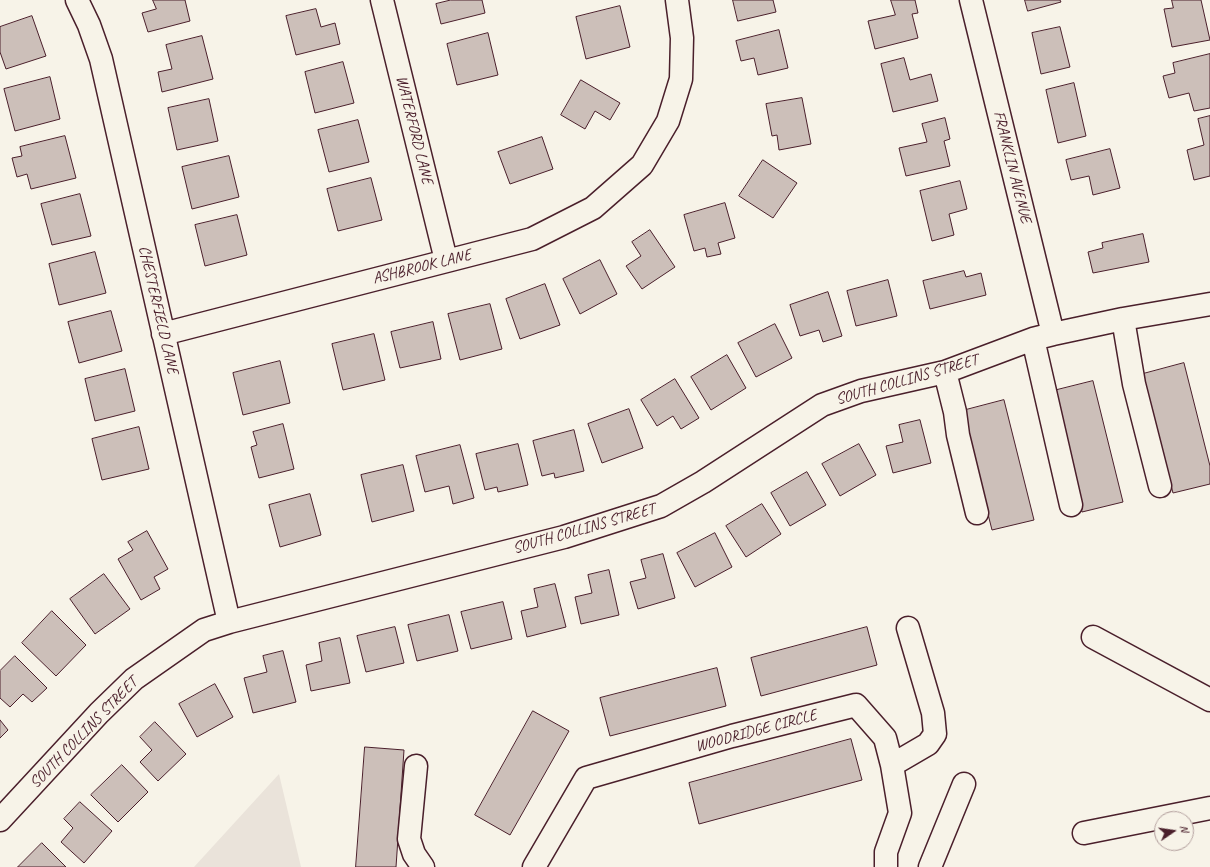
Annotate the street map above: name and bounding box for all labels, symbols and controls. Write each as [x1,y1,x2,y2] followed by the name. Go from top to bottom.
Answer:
[391,74,437,186] street label: WATERFORD LANE
[989,109,1035,225] street label: FRANKLIN AVENUE
[134,244,182,376] street label: CHESTERFIELD LANE
[371,245,473,289] street label: ASHBROOK LANE
[834,350,980,410] street label: SOUTH COLLINS STREET
[511,499,657,559] street label: SOUTH COLLINS STREET
[26,673,142,793] street label: SOUTH COLLINS STREET
[693,706,819,756] street label: WOODRIDGE CIRCLE
[1154,811,1194,851] north arrow
[1177,824,1192,833] text: N

